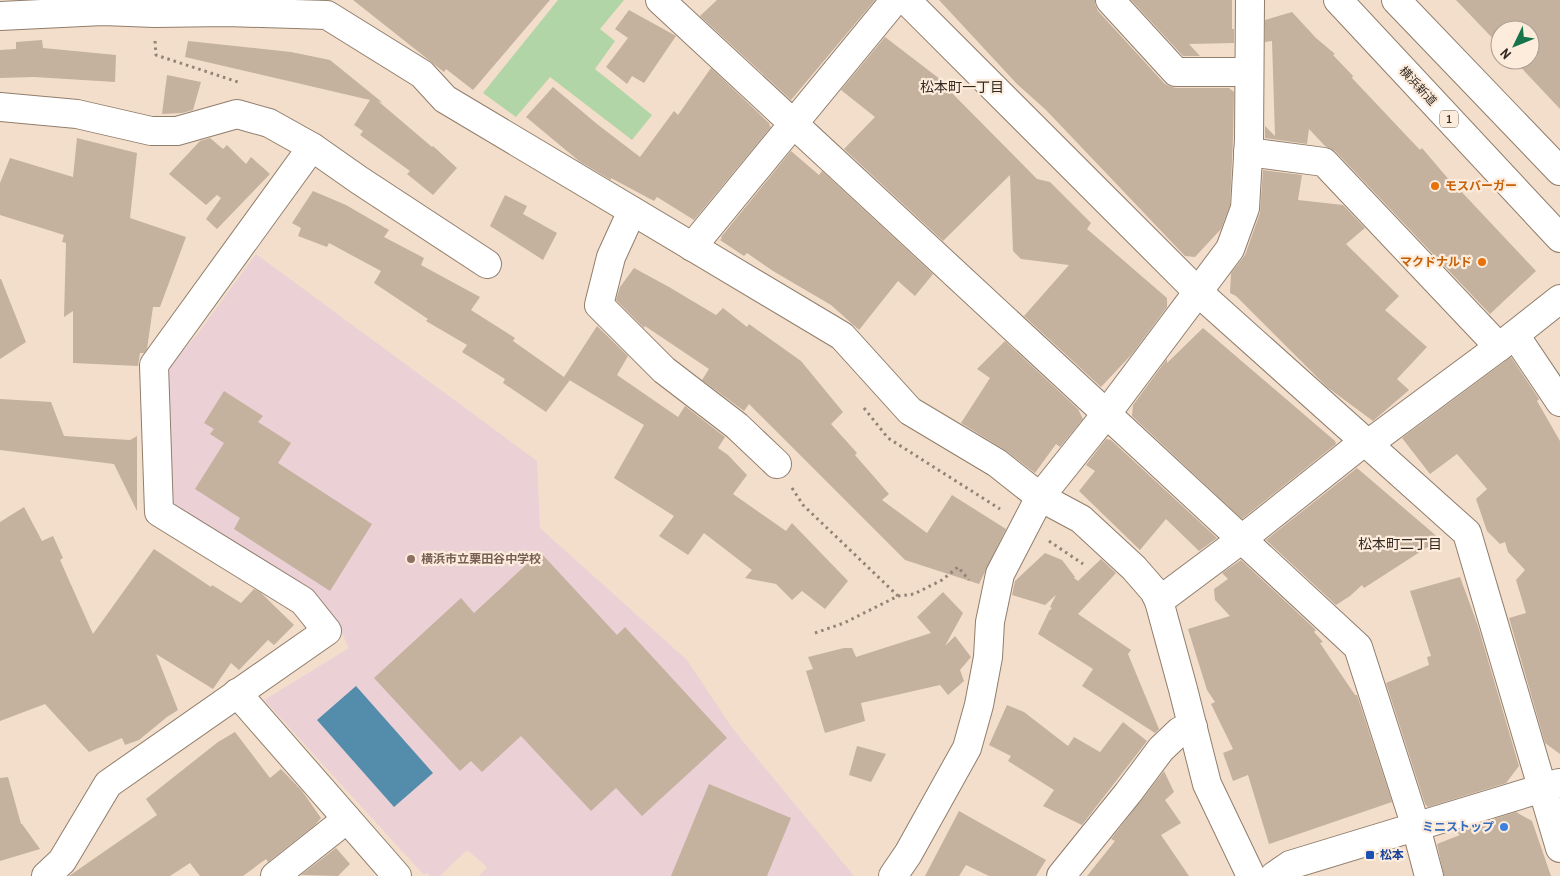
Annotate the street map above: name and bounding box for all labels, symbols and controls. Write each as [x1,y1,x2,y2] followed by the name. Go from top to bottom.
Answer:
[1490,20,1540,70] north arrow
[1496,45,1515,63] text: N
[1396,63,1440,109] street label: 横浜新道
[920,78,1004,96] district label: 松本町一丁目
[1440,110,1458,128] road number: 1
[1445,178,1517,194] place label: モスバーガー
[1429,180,1441,192] marker: モスバーガー
[1400,254,1472,270] place label: マクドナルド
[1476,256,1488,268] marker: マクドナルド
[1358,535,1442,553] district label: 松本町二丁目
[421,551,541,567] place label: 横浜市立栗田谷中学校
[405,553,417,565] marker: 横浜市立栗田谷中学校
[1422,819,1494,835] place label: ミニストップ
[1498,821,1510,833] marker: ミニストップ
[1380,847,1404,863] place label: 松本
[1364,849,1376,861] marker: 松本

